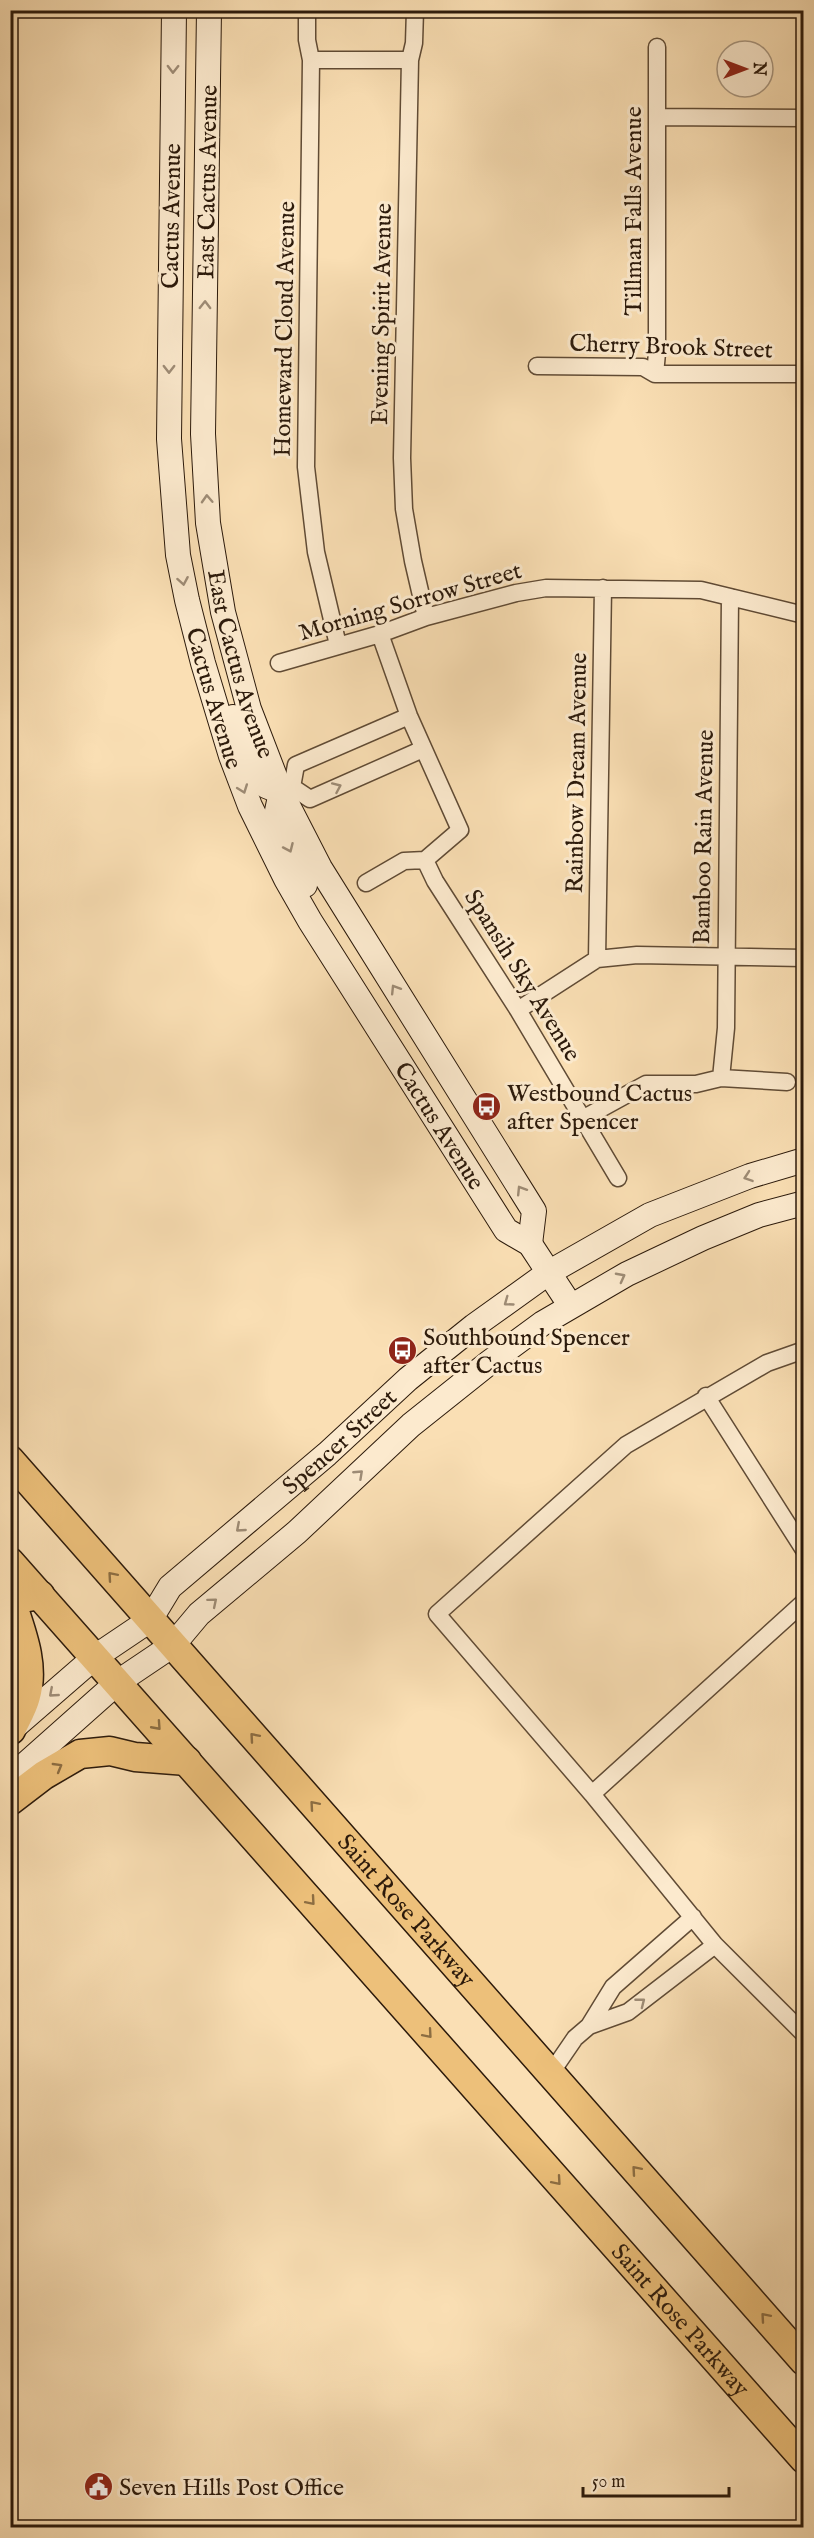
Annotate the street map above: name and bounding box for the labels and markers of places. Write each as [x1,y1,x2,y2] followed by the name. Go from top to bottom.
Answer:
[507,1079,692,1138] place label: Westbound Cactus after Spencer
[470,1091,502,1123] bus stop icon: Westbound Cactus after Spencer
[423,1323,630,1382] place label: Southbound Spencer after Cactus
[386,1335,418,1367] bus stop icon: Southbound Spencer after Cactus
[82,2471,114,2503] public building icon: Seven Hills Post Office
[119,2473,344,2504] place label: Seven Hills Post Office

